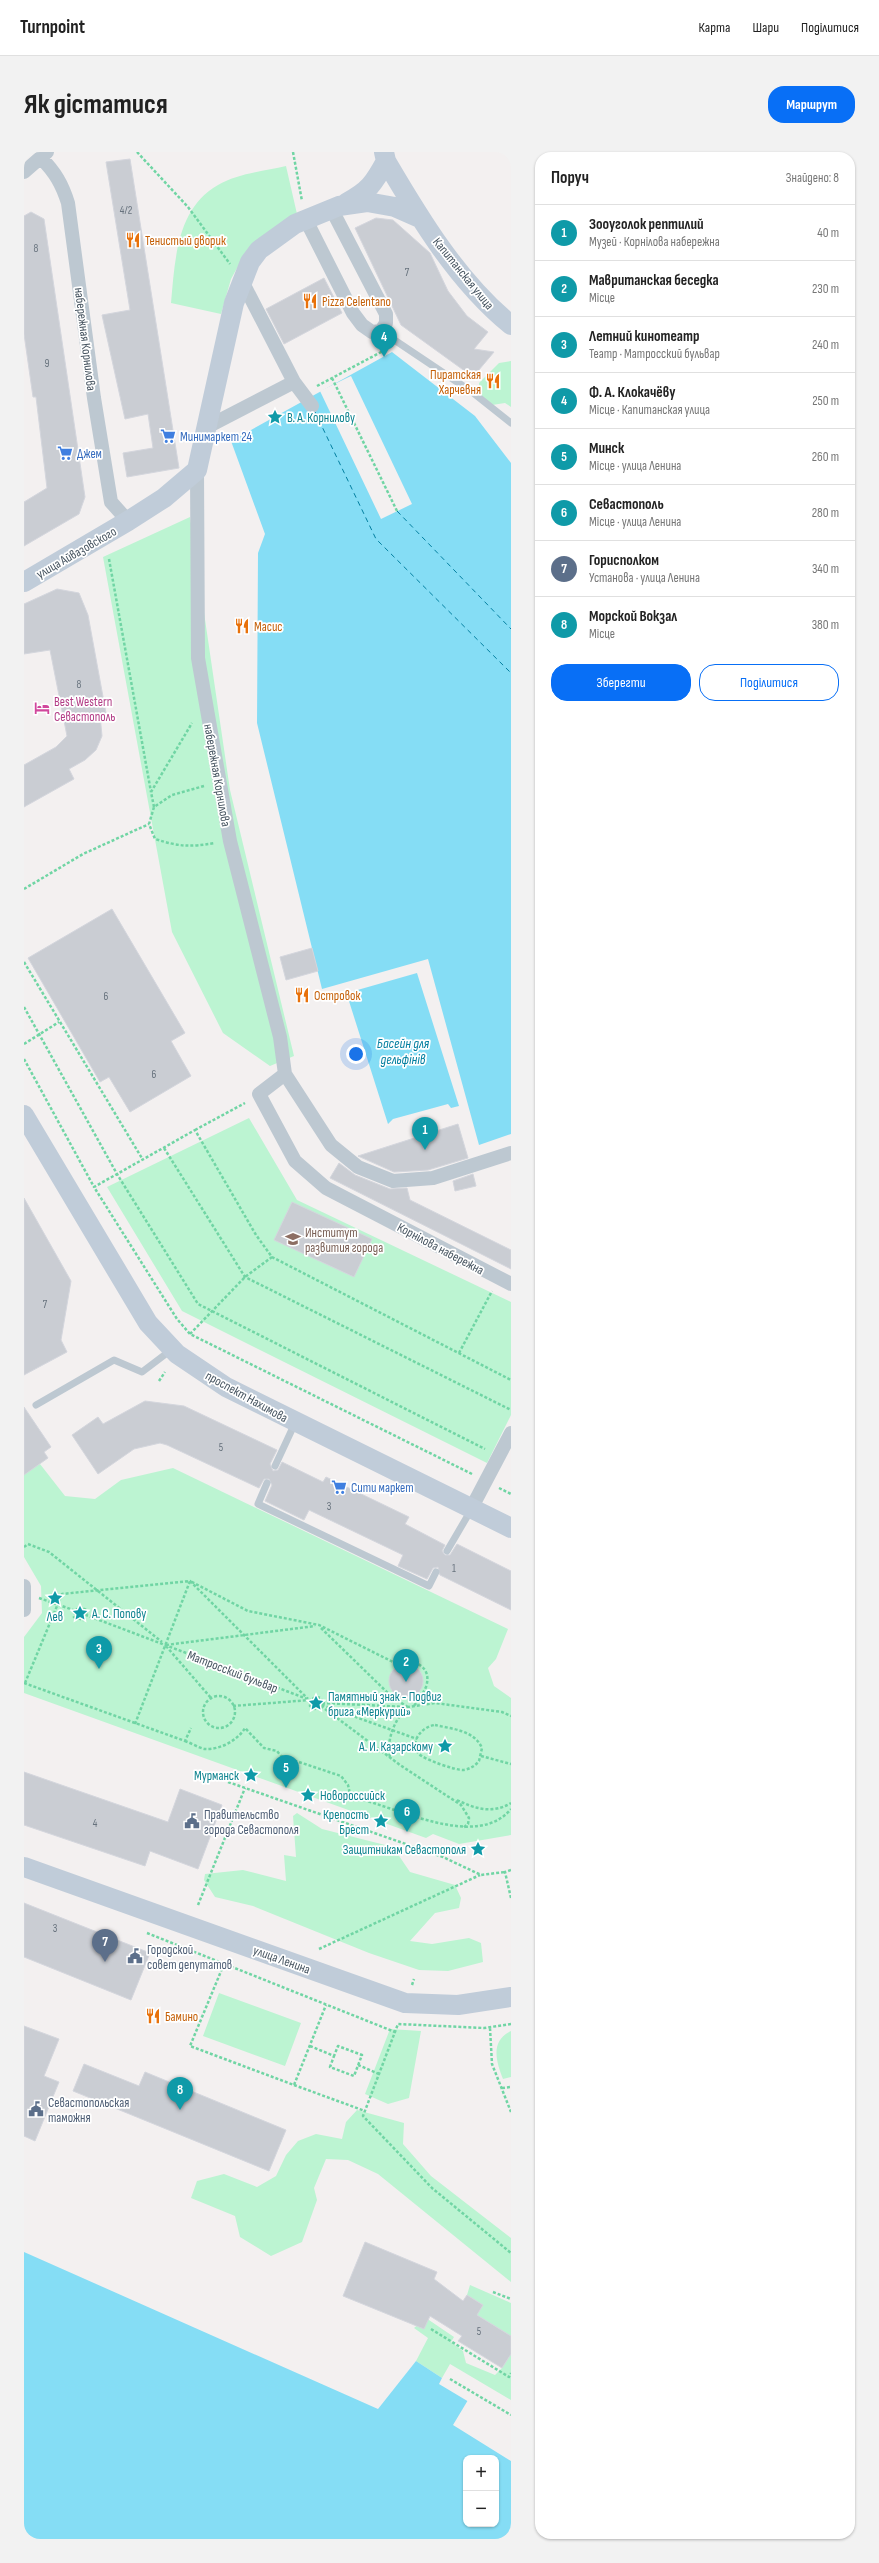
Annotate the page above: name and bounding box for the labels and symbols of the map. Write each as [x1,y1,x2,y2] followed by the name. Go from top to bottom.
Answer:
[120,204,133,217] house number: 4/2
[124,231,142,249] restaurant icon: Тенистый дворик
[145,233,226,249] place label: Тенистый дворик
[429,234,497,313] street label: Капитанская улица
[34,242,39,255] house number: 8
[405,266,410,279] house number: 7
[71,286,99,392] street label: набережная Корнилова
[301,292,319,310] restaurant icon: Pizza Celentano
[322,294,391,310] place label: Pizza Celentano
[371,324,397,357] pin: 4
[45,357,50,370] house number: 9
[430,367,481,398] place label: Пиратская Харчевня
[484,372,502,390] restaurant icon: Пиратская Харчевня
[266,408,284,426] place icon: В. А. Корнилову
[287,410,355,426] place label: В. А. Корнилову
[159,427,177,445] supermarket icon: Минимаркет 24
[180,429,252,445] place label: Минимаркет 24
[56,444,74,462] supermarket icon: Джем
[77,446,102,462] place label: Джем
[34,523,119,582] street label: улица Айвазовского
[233,617,251,635] restaurant icon: Масис
[254,619,283,635] place label: Масис
[77,678,82,691] house number: 8
[54,694,115,725] place label: Best Western Севастополь
[33,699,51,717] hotel icon: Best Western Севастополь
[200,723,234,828] street label: набережная Корнилова
[293,986,311,1004] restaurant icon: Островок
[314,988,360,1004] place label: Островок
[104,990,109,1003] house number: 6
[377,1035,430,1068] water label: Басейн для дельфiнiв
[346,1044,366,1064] your location
[152,1068,157,1081] house number: 6
[412,1117,438,1150] pin: 1
[394,1219,487,1278] street label: Корнілова набережна
[305,1225,383,1256] place label: Институт развития города
[284,1230,302,1248] school or university icon: Институт развития города
[43,1298,48,1311] house number: 7
[203,1368,290,1426] street label: проспект Нахимова
[219,1441,223,1454] house number: 5
[330,1478,348,1496] supermarket icon: Сити маркет
[351,1480,414,1496] place label: Сити маркет
[327,1500,332,1513] house number: 3
[452,1562,456,1575] house number: 1
[46,1589,64,1607] place icon: Лев
[71,1604,89,1622] place icon: А. С. Попову
[91,1606,146,1622] place label: А. С. Попову
[46,1609,63,1625] place label: Лев
[86,1636,112,1669] pin: 3
[185,1647,280,1697] street label: Матросский бульвар
[393,1649,419,1682] pin: 2
[328,1689,442,1720] place label: Памятный знак - Подвиг брига «Меркурий»
[307,1694,325,1712] place icon: Памятный знак - Подвиг брига «Меркурий»
[436,1737,454,1755] place icon: А. И. Казарскому
[358,1739,433,1755] place label: А. И. Казарскому
[273,1755,299,1788] pin: 5
[242,1766,260,1784] place icon: Мурманск
[194,1768,239,1784] place label: Мурманск
[299,1786,317,1804] place icon: Новороссийск
[320,1788,385,1804] place label: Новороссийск
[394,1799,420,1832] pin: 6
[204,1807,299,1838] place label: Правительство города Севастополя
[323,1807,369,1838] place label: Крепость Брест
[183,1812,201,1830] public building icon: Правительство города Севастополя
[372,1812,390,1830] place icon: Крепость Брест
[93,1817,98,1830] house number: 4
[469,1840,487,1858] place icon: Защитникам Севастополя
[343,1842,466,1858] place label: Защитникам Севастополя
[53,1922,58,1935] house number: 3
[92,1929,118,1962] pin: 7
[147,1942,232,1973] place label: Городской совет депутатов
[251,1942,312,1978] street label: улица Ленина
[126,1947,144,1965] public building icon: Городской совет депутатов
[144,2007,162,2025] restaurant icon: Бамино
[165,2009,198,2025] place label: Бамино
[167,2077,193,2110] pin: 8
[48,2095,129,2126] place label: Севастопольская таможня
[27,2100,45,2118] public building icon: Севастопольская таможня
[477,2325,481,2338] house number: 5

